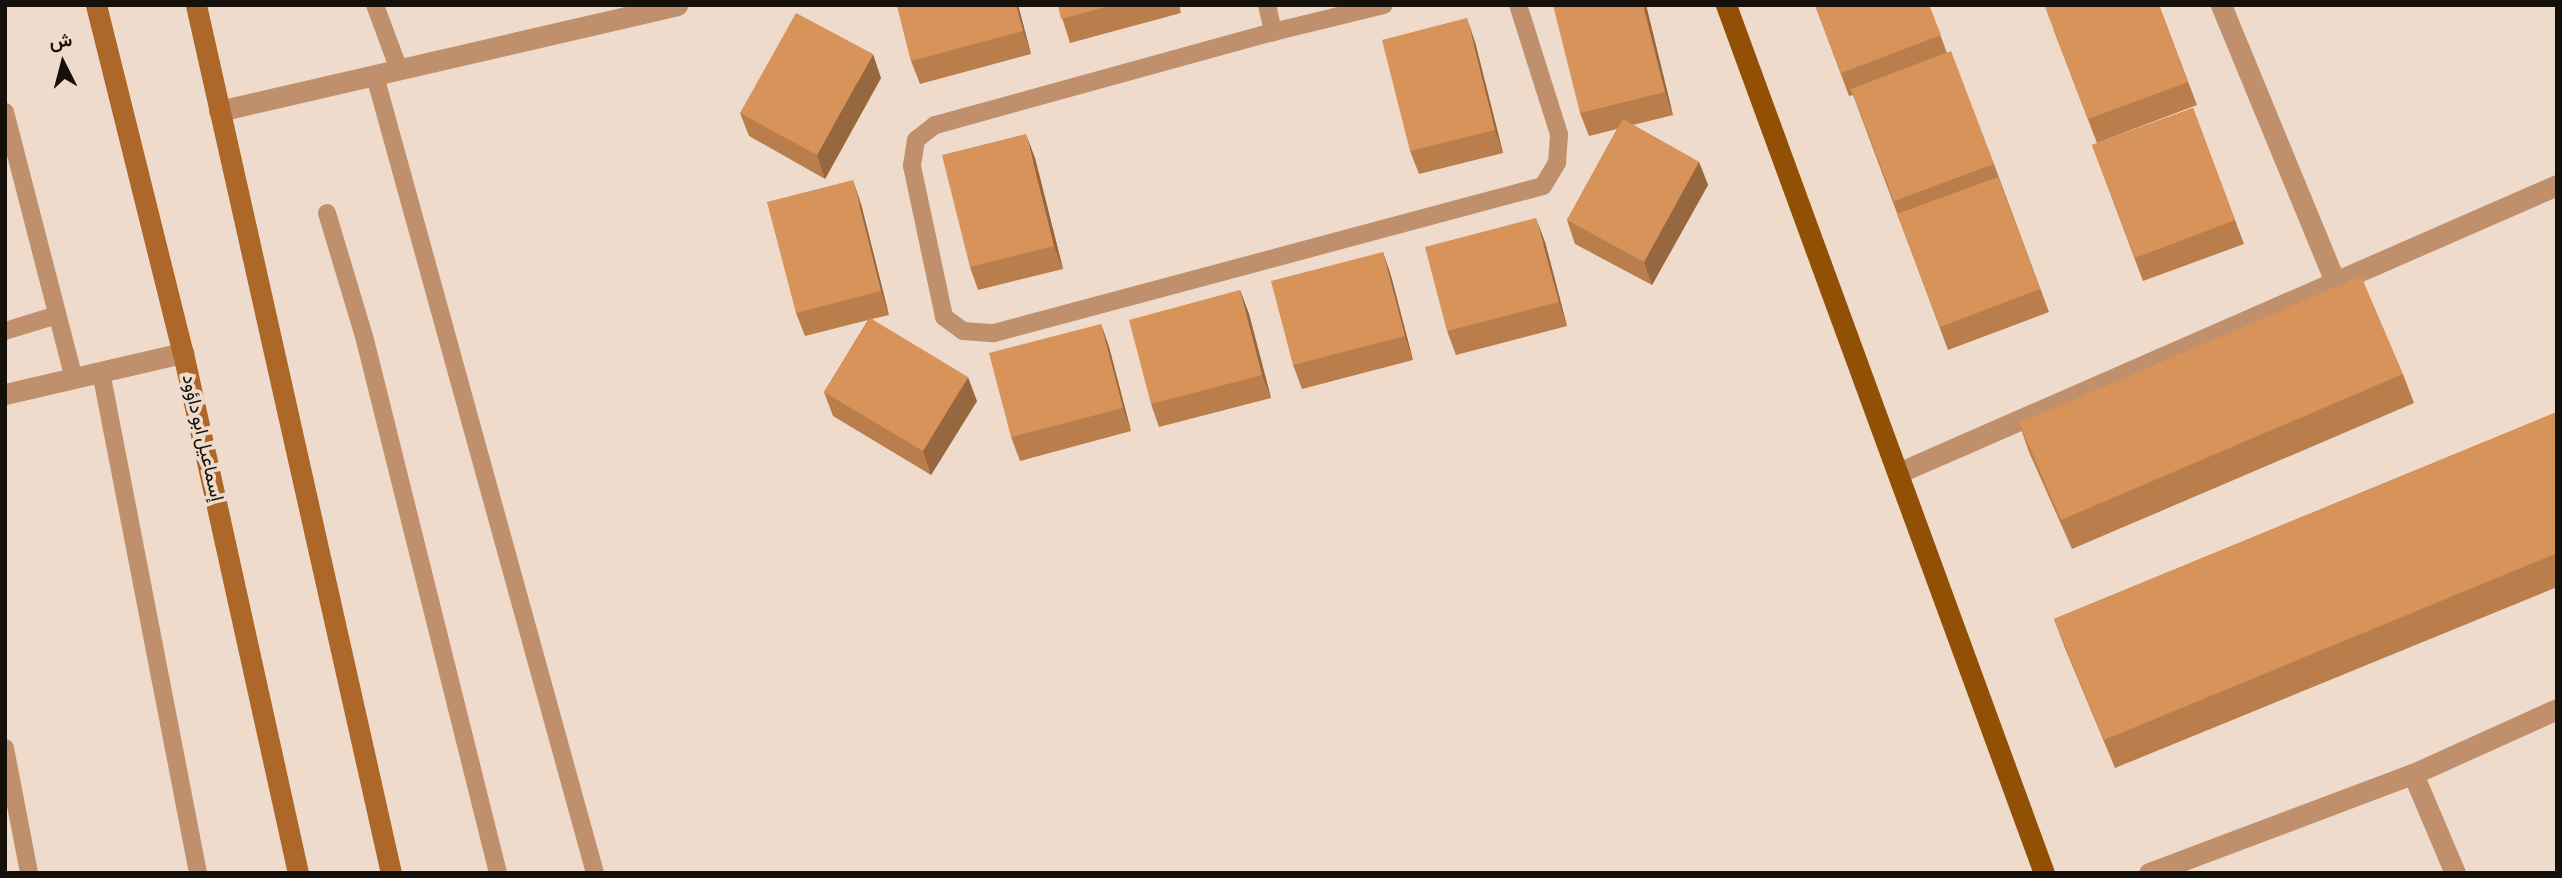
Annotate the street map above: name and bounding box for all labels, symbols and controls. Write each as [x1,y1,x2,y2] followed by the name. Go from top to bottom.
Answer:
[28,28,98,98] north arrow
[48,31,73,52] text: ش
[176,372,228,504] street label: إسماعيل ابو داؤود

